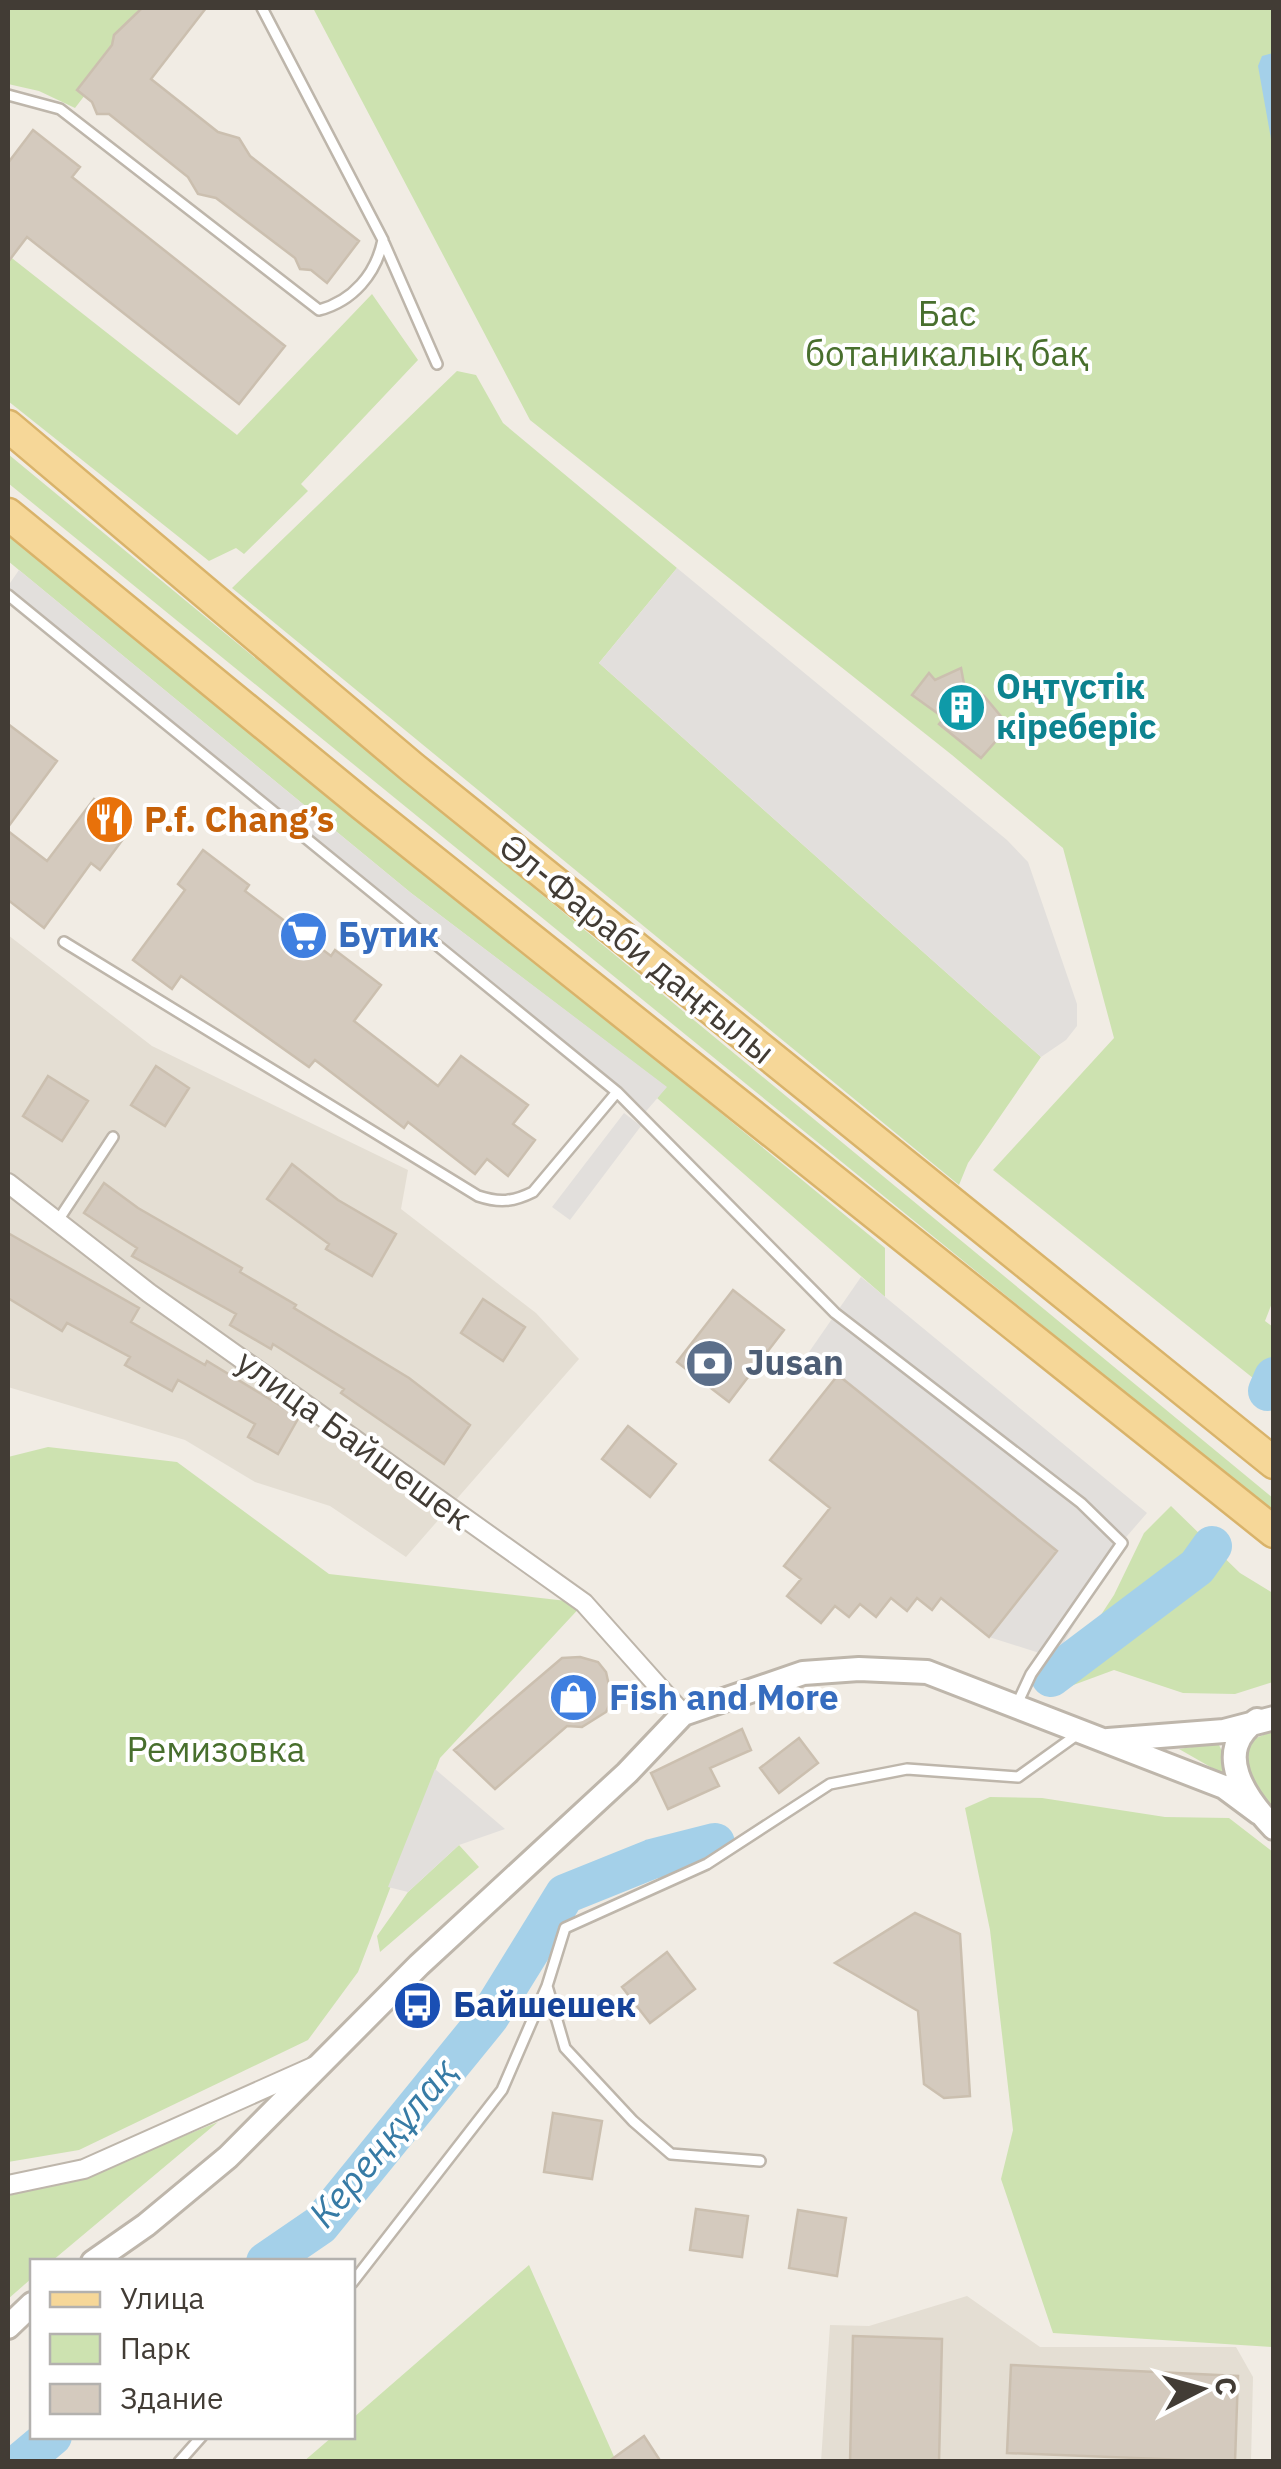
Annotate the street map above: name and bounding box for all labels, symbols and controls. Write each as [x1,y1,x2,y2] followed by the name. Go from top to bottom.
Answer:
[805,290,1089,376] park label: Бас ботаникалық бақ
[996,663,1157,749] place label: Оңтүстік кіреберіс
[935,681,987,733] building icon: Оңтүстік кіреберіс
[83,794,135,846] restaurant icon: P.f. Chang’s
[144,796,334,842] place label: P.f. Chang’s
[490,823,785,1074] street label: Әл-Фараби даңғылы
[277,909,329,961] supermarket icon: Бутик
[338,911,439,957] place label: Бутик
[684,1337,736,1389] bank icon: Jusan
[228,1338,481,1540] street label: улица Байшешек
[745,1339,844,1385] place label: Jusan
[548,1672,600,1724] shop icon: Fish and More
[609,1674,839,1720] place label: Fish and More
[127,1726,305,1772] park label: Ремизовка
[392,1979,444,2031] bus stop icon: Байшешек
[453,1981,636,2027] place label: Байшешек
[297,2047,467,2237] water label: Кереңқұлақ
[30,2259,355,2439] legend
[120,2278,205,2317] text: Улица
[120,2328,191,2367] text: Парк
[1151,2339,1251,2439] north arrow
[1207,2375,1246,2397] text: С
[120,2378,223,2417] text: Здание

